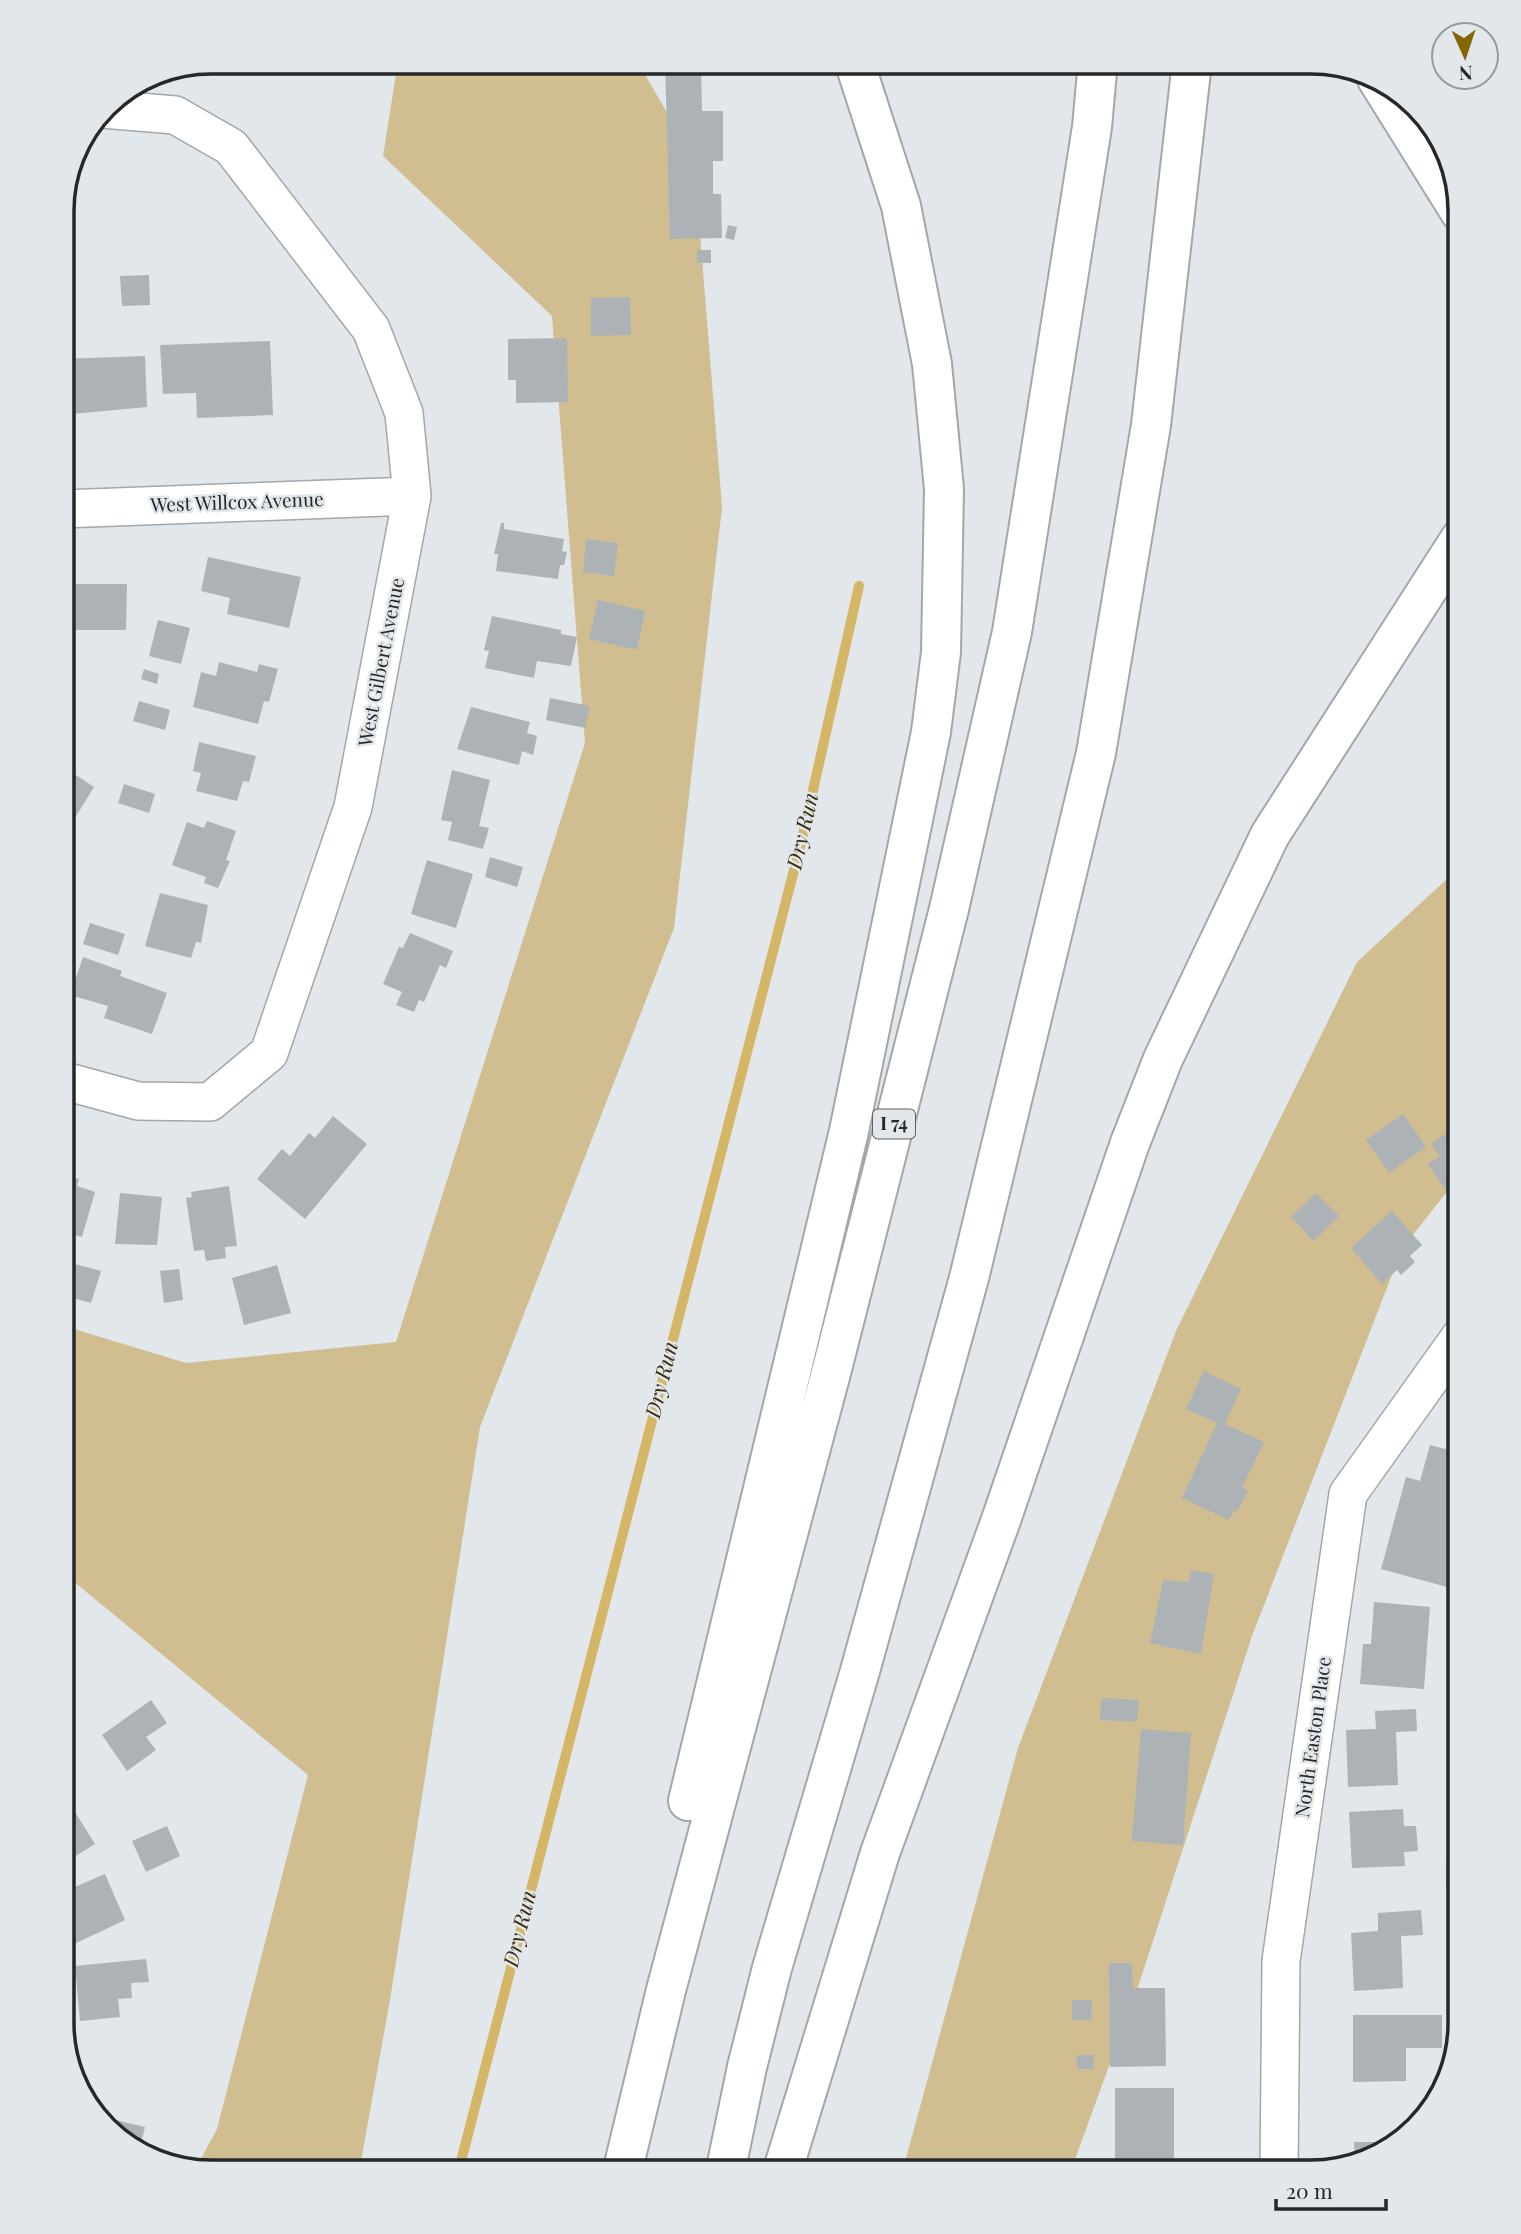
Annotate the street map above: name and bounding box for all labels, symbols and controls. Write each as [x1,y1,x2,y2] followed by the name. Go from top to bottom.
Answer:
[1430,21,1500,91] north arrow
[1458,61,1473,87] text: N
[149,485,324,517] street label: West Willcox Avenue
[351,575,409,749] street label: West Gilbert Avenue
[778,790,823,872] water label: Dry Run
[873,1110,915,1139] road number: I 74
[637,1338,683,1422] water label: Dry Run
[1288,1655,1336,1819] street label: North Easton Place
[495,1887,541,1971] water label: Dry Run
[1276,2168,1386,2212] scale bar
[1286,2176,1333,2204] text: 20 m

